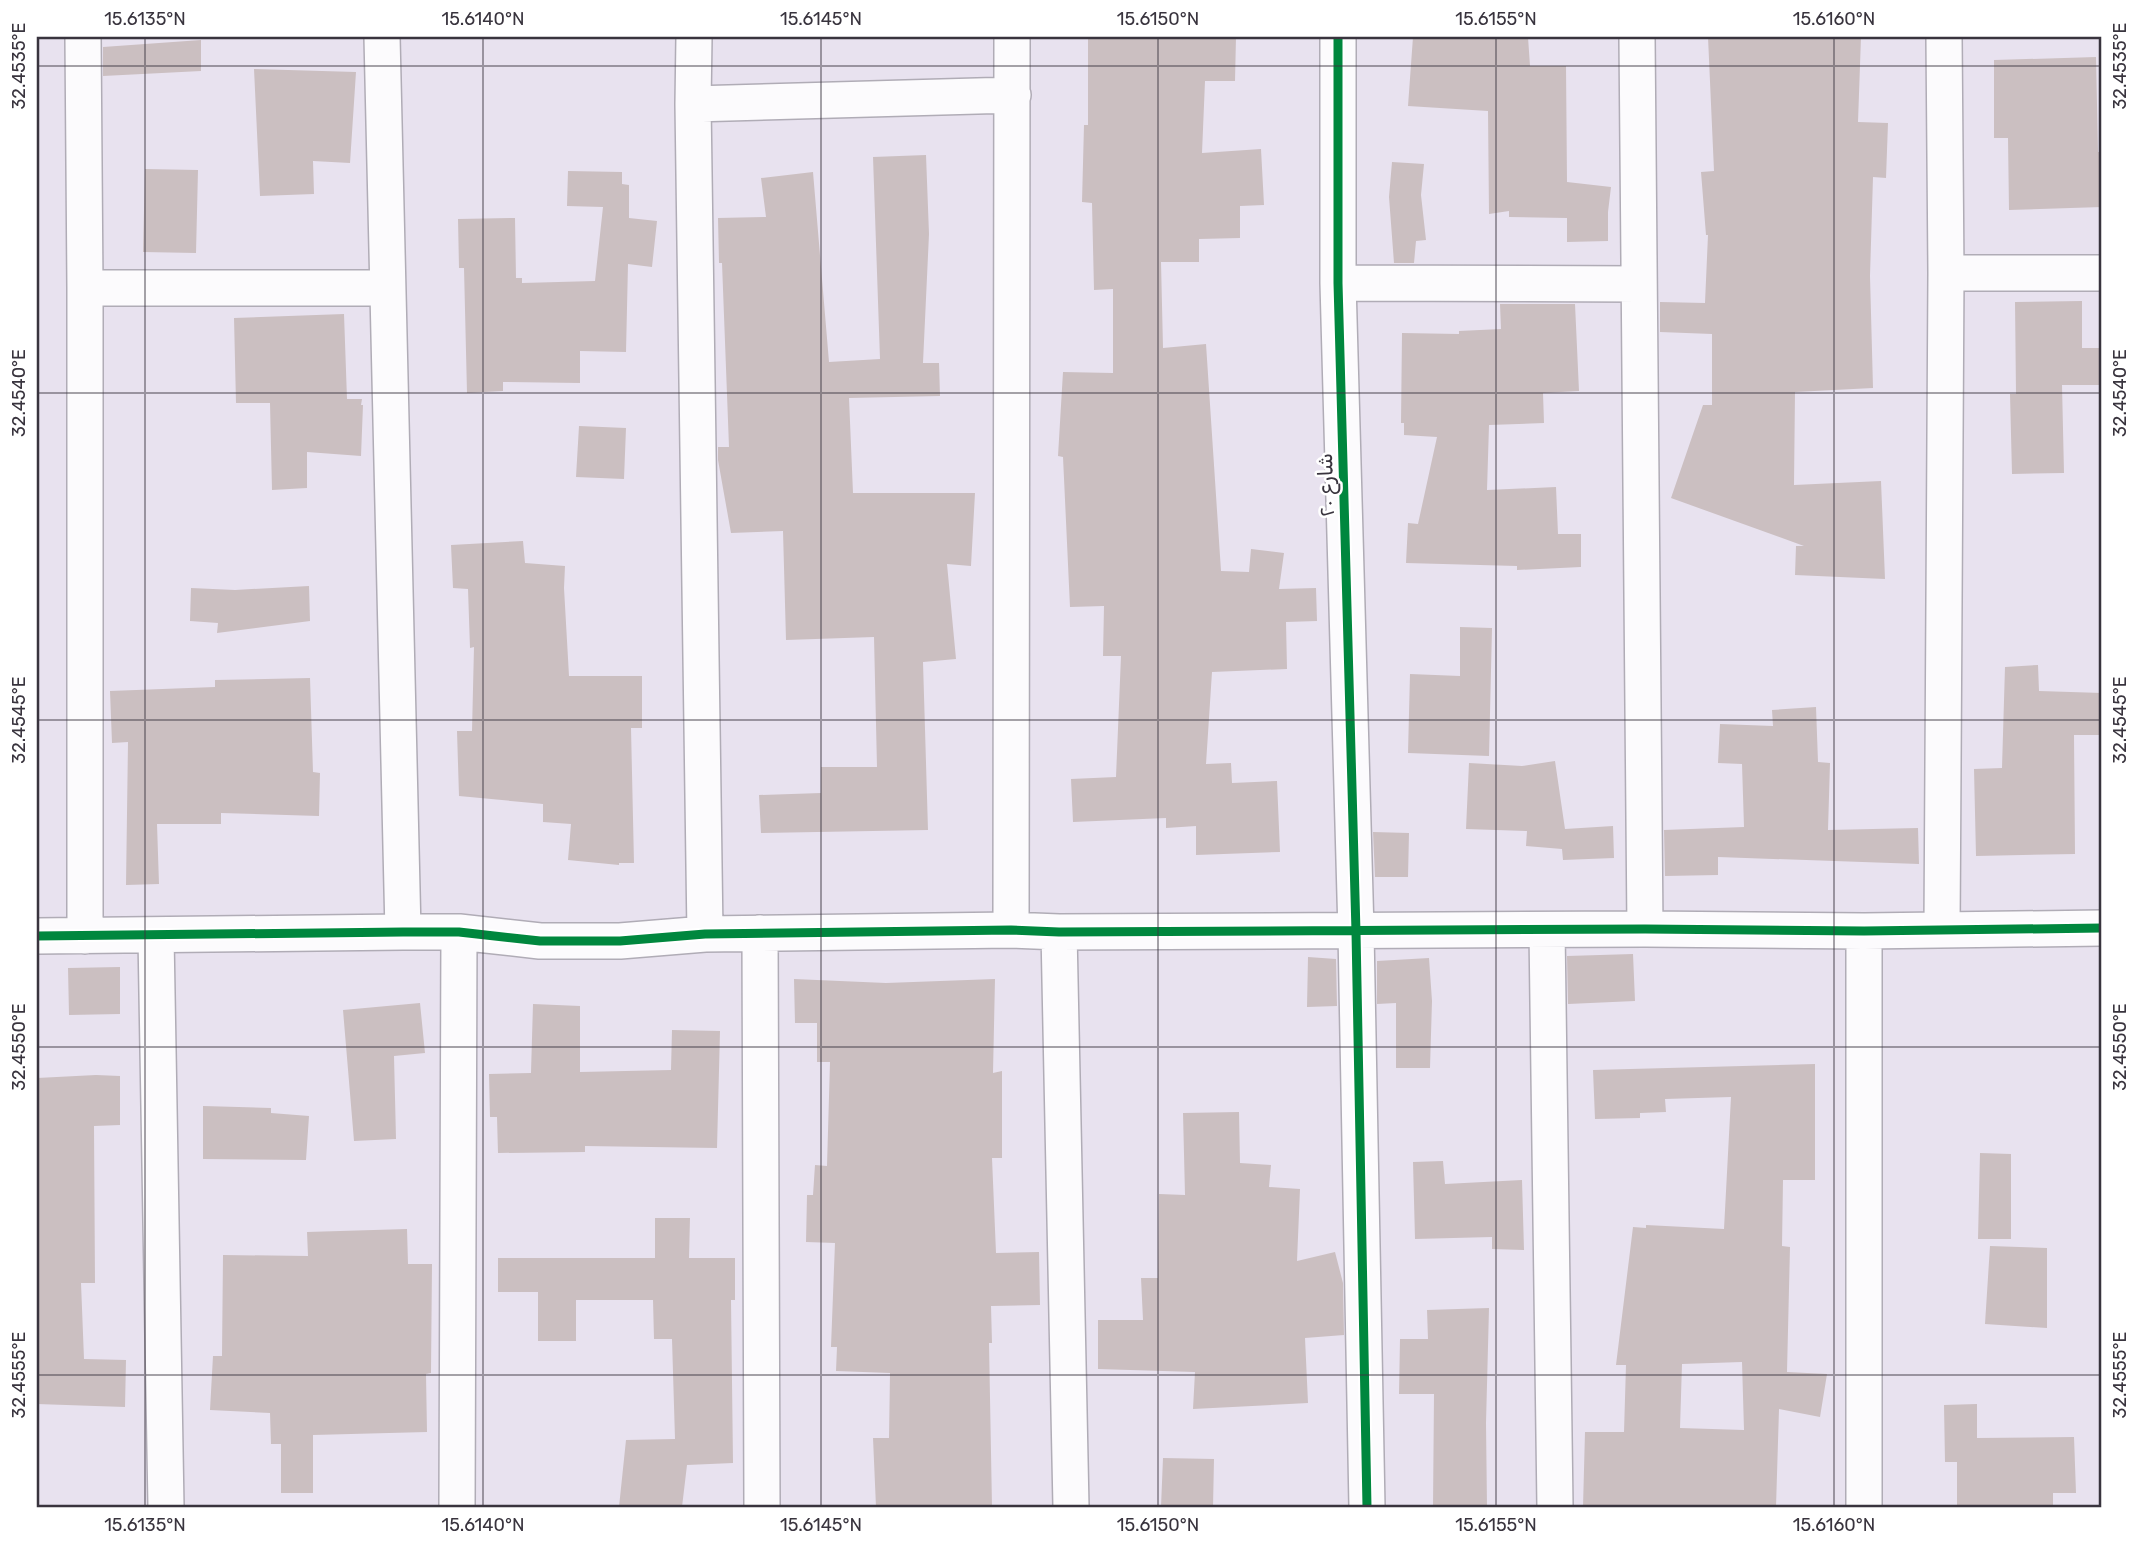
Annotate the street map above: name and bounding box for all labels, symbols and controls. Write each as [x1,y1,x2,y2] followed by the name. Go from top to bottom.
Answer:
[104,8,186,30] text: 15.6135°N
[442,8,524,30] text: 15.6140°N
[780,8,862,30] text: 15.6145°N
[1117,8,1199,30] text: 15.6150°N
[1455,8,1537,30] text: 15.6155°N
[1793,8,1875,30] text: 15.6160°N
[8,23,30,109] text: 32.4535°E
[2109,23,2131,109] text: 32.4535°E
[8,349,30,437] text: 32.4540°E
[2109,349,2131,437] text: 32.4540°E
[1312,453,1341,517] street label: شارع ٢٠
[8,676,30,764] text: 32.4545°E
[2109,676,2131,764] text: 32.4545°E
[8,1003,30,1091] text: 32.4550°E
[2109,1003,2131,1091] text: 32.4550°E
[8,1332,30,1418] text: 32.4555°E
[2109,1332,2131,1418] text: 32.4555°E
[104,1514,186,1536] text: 15.6135°N
[442,1514,524,1536] text: 15.6140°N
[780,1514,862,1536] text: 15.6145°N
[1117,1514,1199,1536] text: 15.6150°N
[1455,1514,1537,1536] text: 15.6155°N
[1793,1514,1875,1536] text: 15.6160°N

